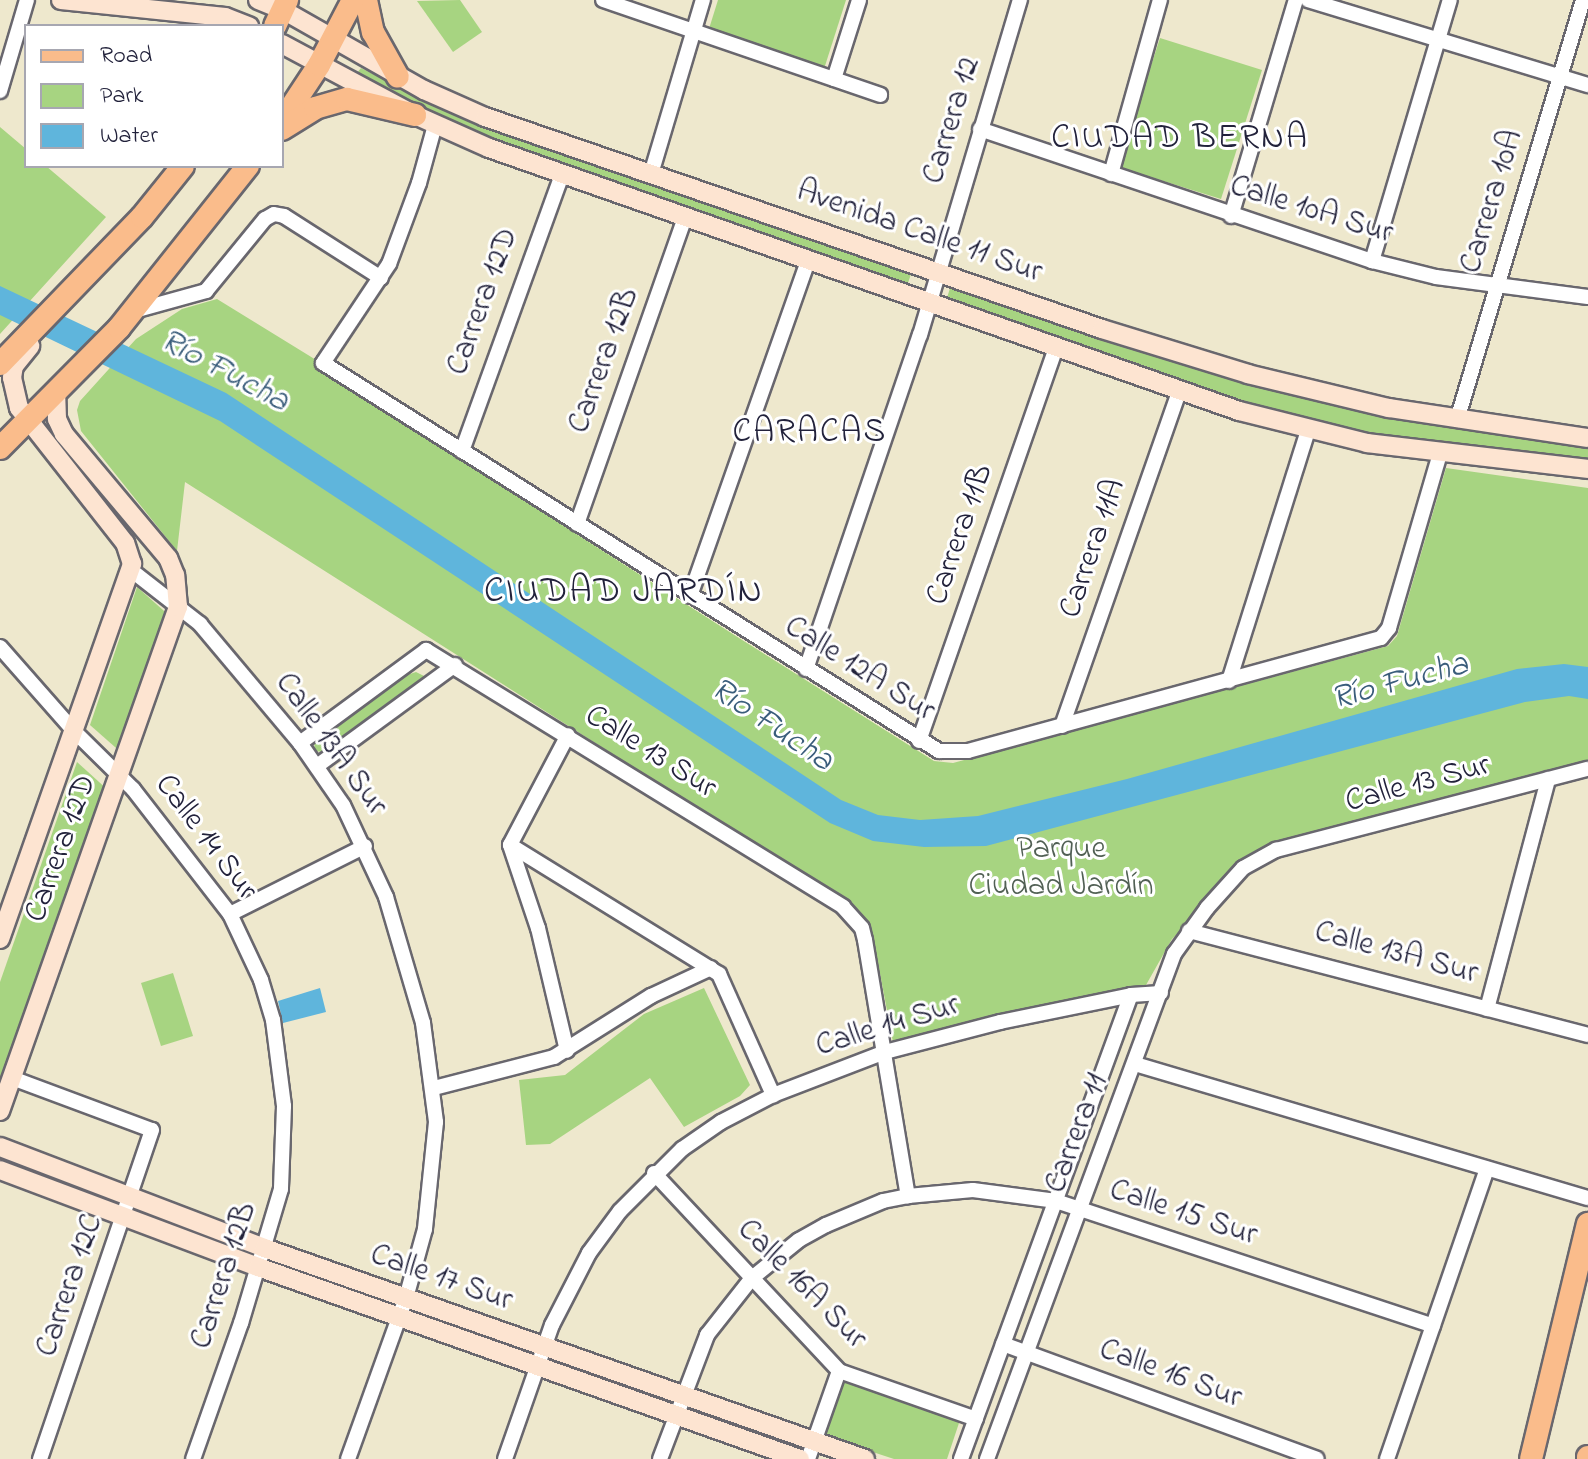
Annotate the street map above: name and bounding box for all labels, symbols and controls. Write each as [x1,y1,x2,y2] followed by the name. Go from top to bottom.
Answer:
[24,24,284,168] legend
[100,39,152,74] text: Road
[916,53,990,189] street label: Carrera 12
[100,79,143,114] text: Park
[100,119,158,154] text: Water
[1051,120,1309,160] district label: CIUDAD BERNA
[1453,126,1533,278] street label: Carrera 10A
[1225,168,1397,254] street label: Calle 10A Sur
[791,173,1047,293] street label: Avenida Calle 11 Sur
[440,223,528,381] street label: Carrera 12D
[561,283,649,439] street label: Carrera 12B
[153,321,295,423] water label: Río Fucha
[733,414,887,454] district label: CARACAS
[919,460,1003,610] street label: Carrera 11B
[1052,475,1136,623] street label: Carrera 11A
[484,571,764,615] district label: CIUDAD JARDÍN
[777,609,941,731] street label: Calle 12A Sur
[1327,645,1473,721] water label: Río Fucha
[265,666,395,824] street label: Calle 13A Sur
[702,670,840,782] water label: Río Fucha
[577,698,723,808] street label: Calle 13 Sur
[1342,747,1494,823] street label: Calle 13 Sur
[145,767,265,909] street label: Calle 14 Sur
[18,770,106,928] street label: Carrera 12D
[968,832,1154,907] park label: Parque Ciudad Jardín
[1310,914,1482,994] street label: Calle 13A Sur
[812,987,964,1067] street label: Calle 14 Sur
[1038,1069,1118,1199] street label: Carrera 11
[1104,1172,1262,1256] street label: Calle 15 Sur
[183,1198,267,1354] street label: Carrera 12B
[29,1210,113,1362] street label: Carrera 12C
[728,1212,874,1358] street label: Calle 16A Sur
[365,1237,517,1321] street label: Calle 17 Sur
[1093,1332,1247,1418] street label: Calle 16 Sur

